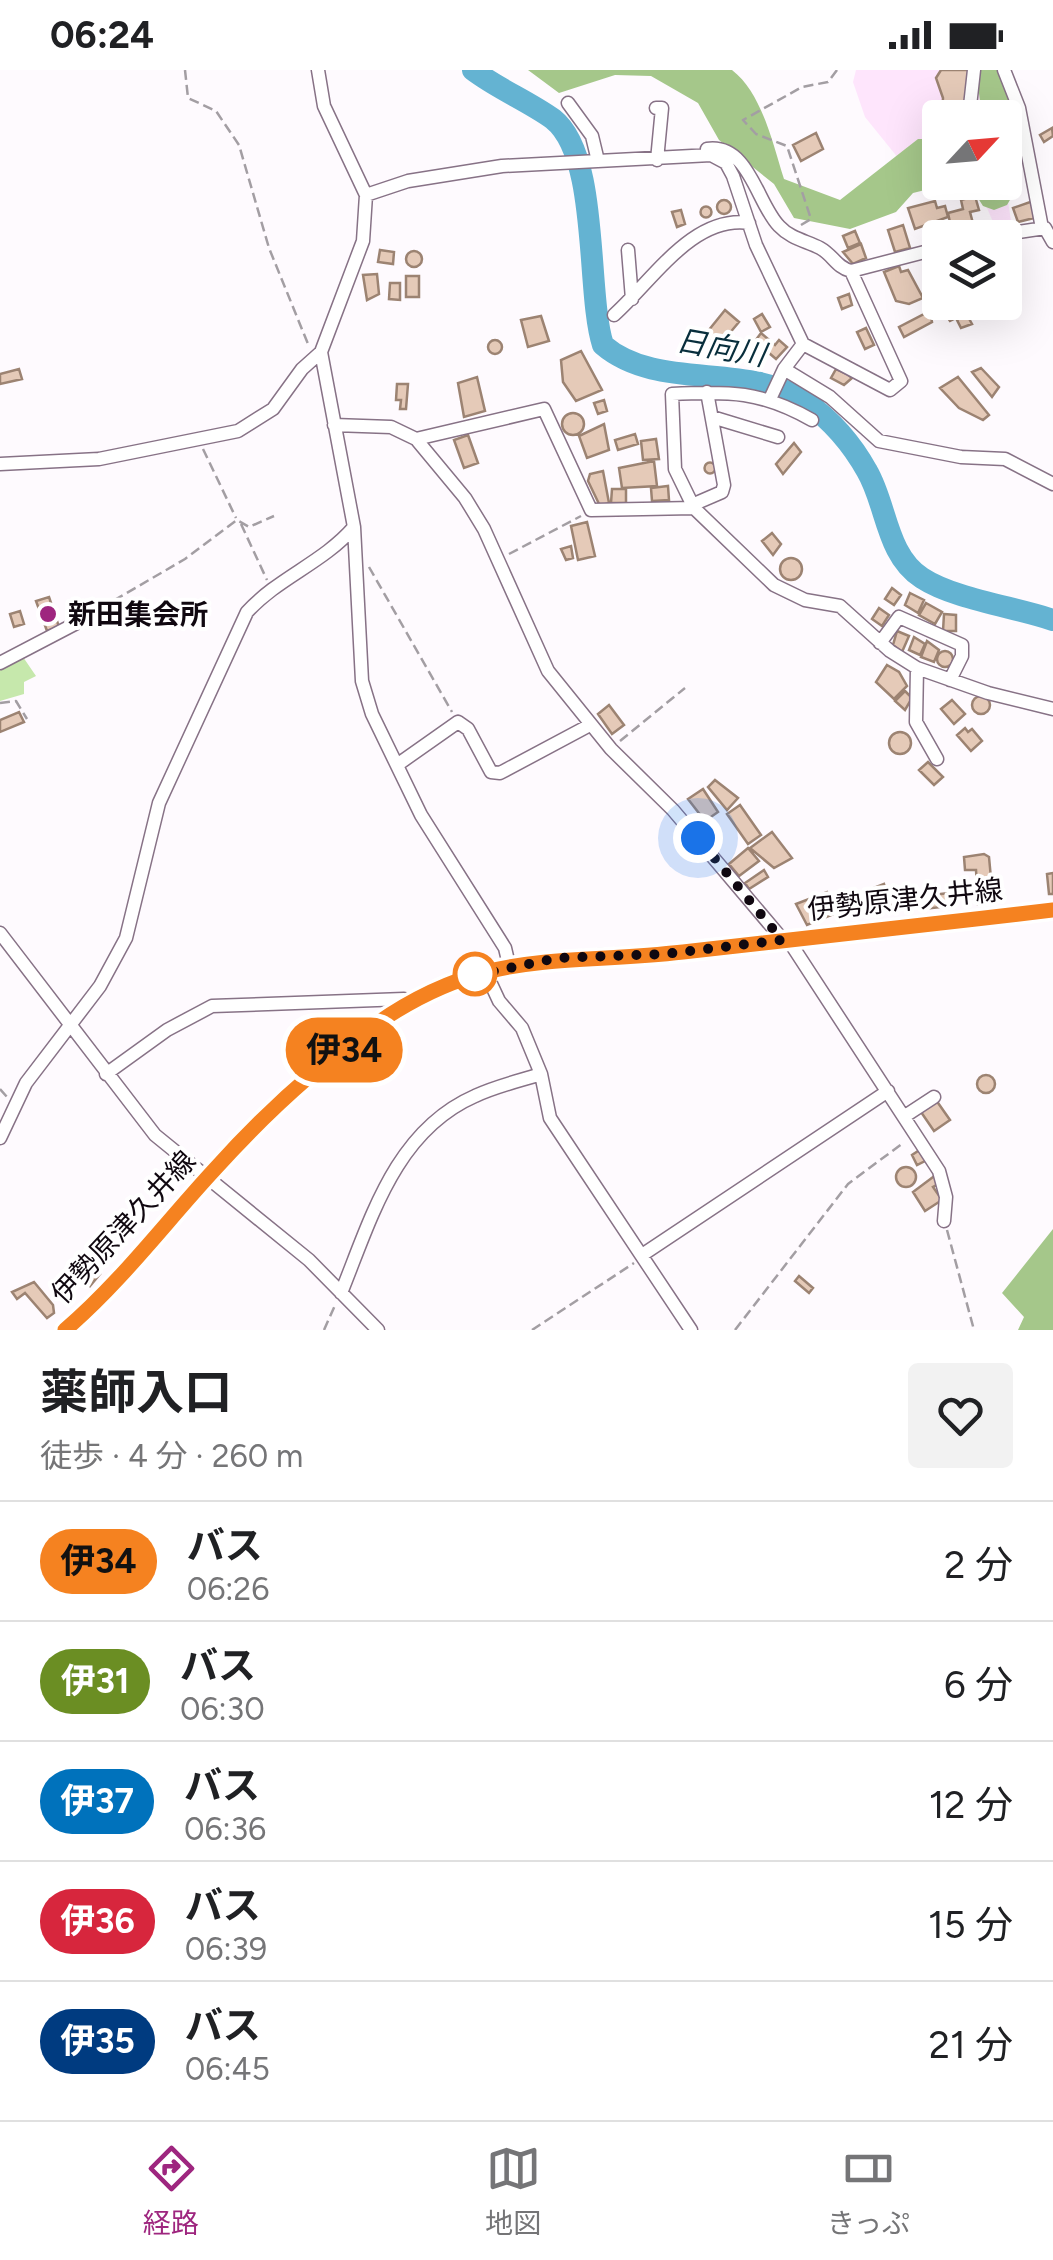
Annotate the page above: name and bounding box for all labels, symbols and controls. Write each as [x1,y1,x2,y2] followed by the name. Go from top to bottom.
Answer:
[50,12,154,58] text: 06:24
[922,100,1022,200] north arrow
[922,100,1022,320] map controls
[922,220,1022,320] button: layers
[674,321,772,374] water label: 日向川
[68,597,208,631] place label: 新田集会所
[37,603,59,625] marker: 新田集会所
[673,813,723,863] your location
[806,872,1004,926] street label: 伊勢原津久井線
[454,953,496,995] unlabelled marker
[286,1018,402,1082] line badge: 伊34
[306,1029,382,1071] text: 伊34
[44,1144,202,1310] street label: 伊勢原津久井線
[40,1363,232,1421] text: 薬師入口
[908,1363,1013,1468] button: heart
[40,1437,303,1475] text: 徒歩 · 4 分 · 260 m
[187,1523,263,1569] text: バス
[60,1540,137,1582] text: 伊34
[944,1542,1013,1588] text: 2 分
[187,1570,269,1608] text: 06:26
[180,1643,256,1689] text: バス
[60,1660,130,1702] text: 伊31
[944,1662,1013,1708] text: 6 分
[180,1690,265,1728] text: 06:30
[184,1763,260,1809] text: バス
[60,1780,134,1822] text: 伊37
[929,1782,1013,1828] text: 12 分
[184,1810,266,1848] text: 06:36
[185,1883,261,1929] text: バス
[60,1900,135,1942] text: 伊36
[928,1902,1013,1948] text: 15 分
[185,1930,267,1968] text: 06:39
[185,2003,261,2049] text: バス
[60,2020,135,2062] text: 伊35
[929,2022,1013,2068] text: 21 分
[185,2050,270,2088] text: 06:45
[143,2141,199,2241] tab: 経路
[485,2141,541,2241] tab: 地図
[827,2141,910,2241] tab: きっぷ

